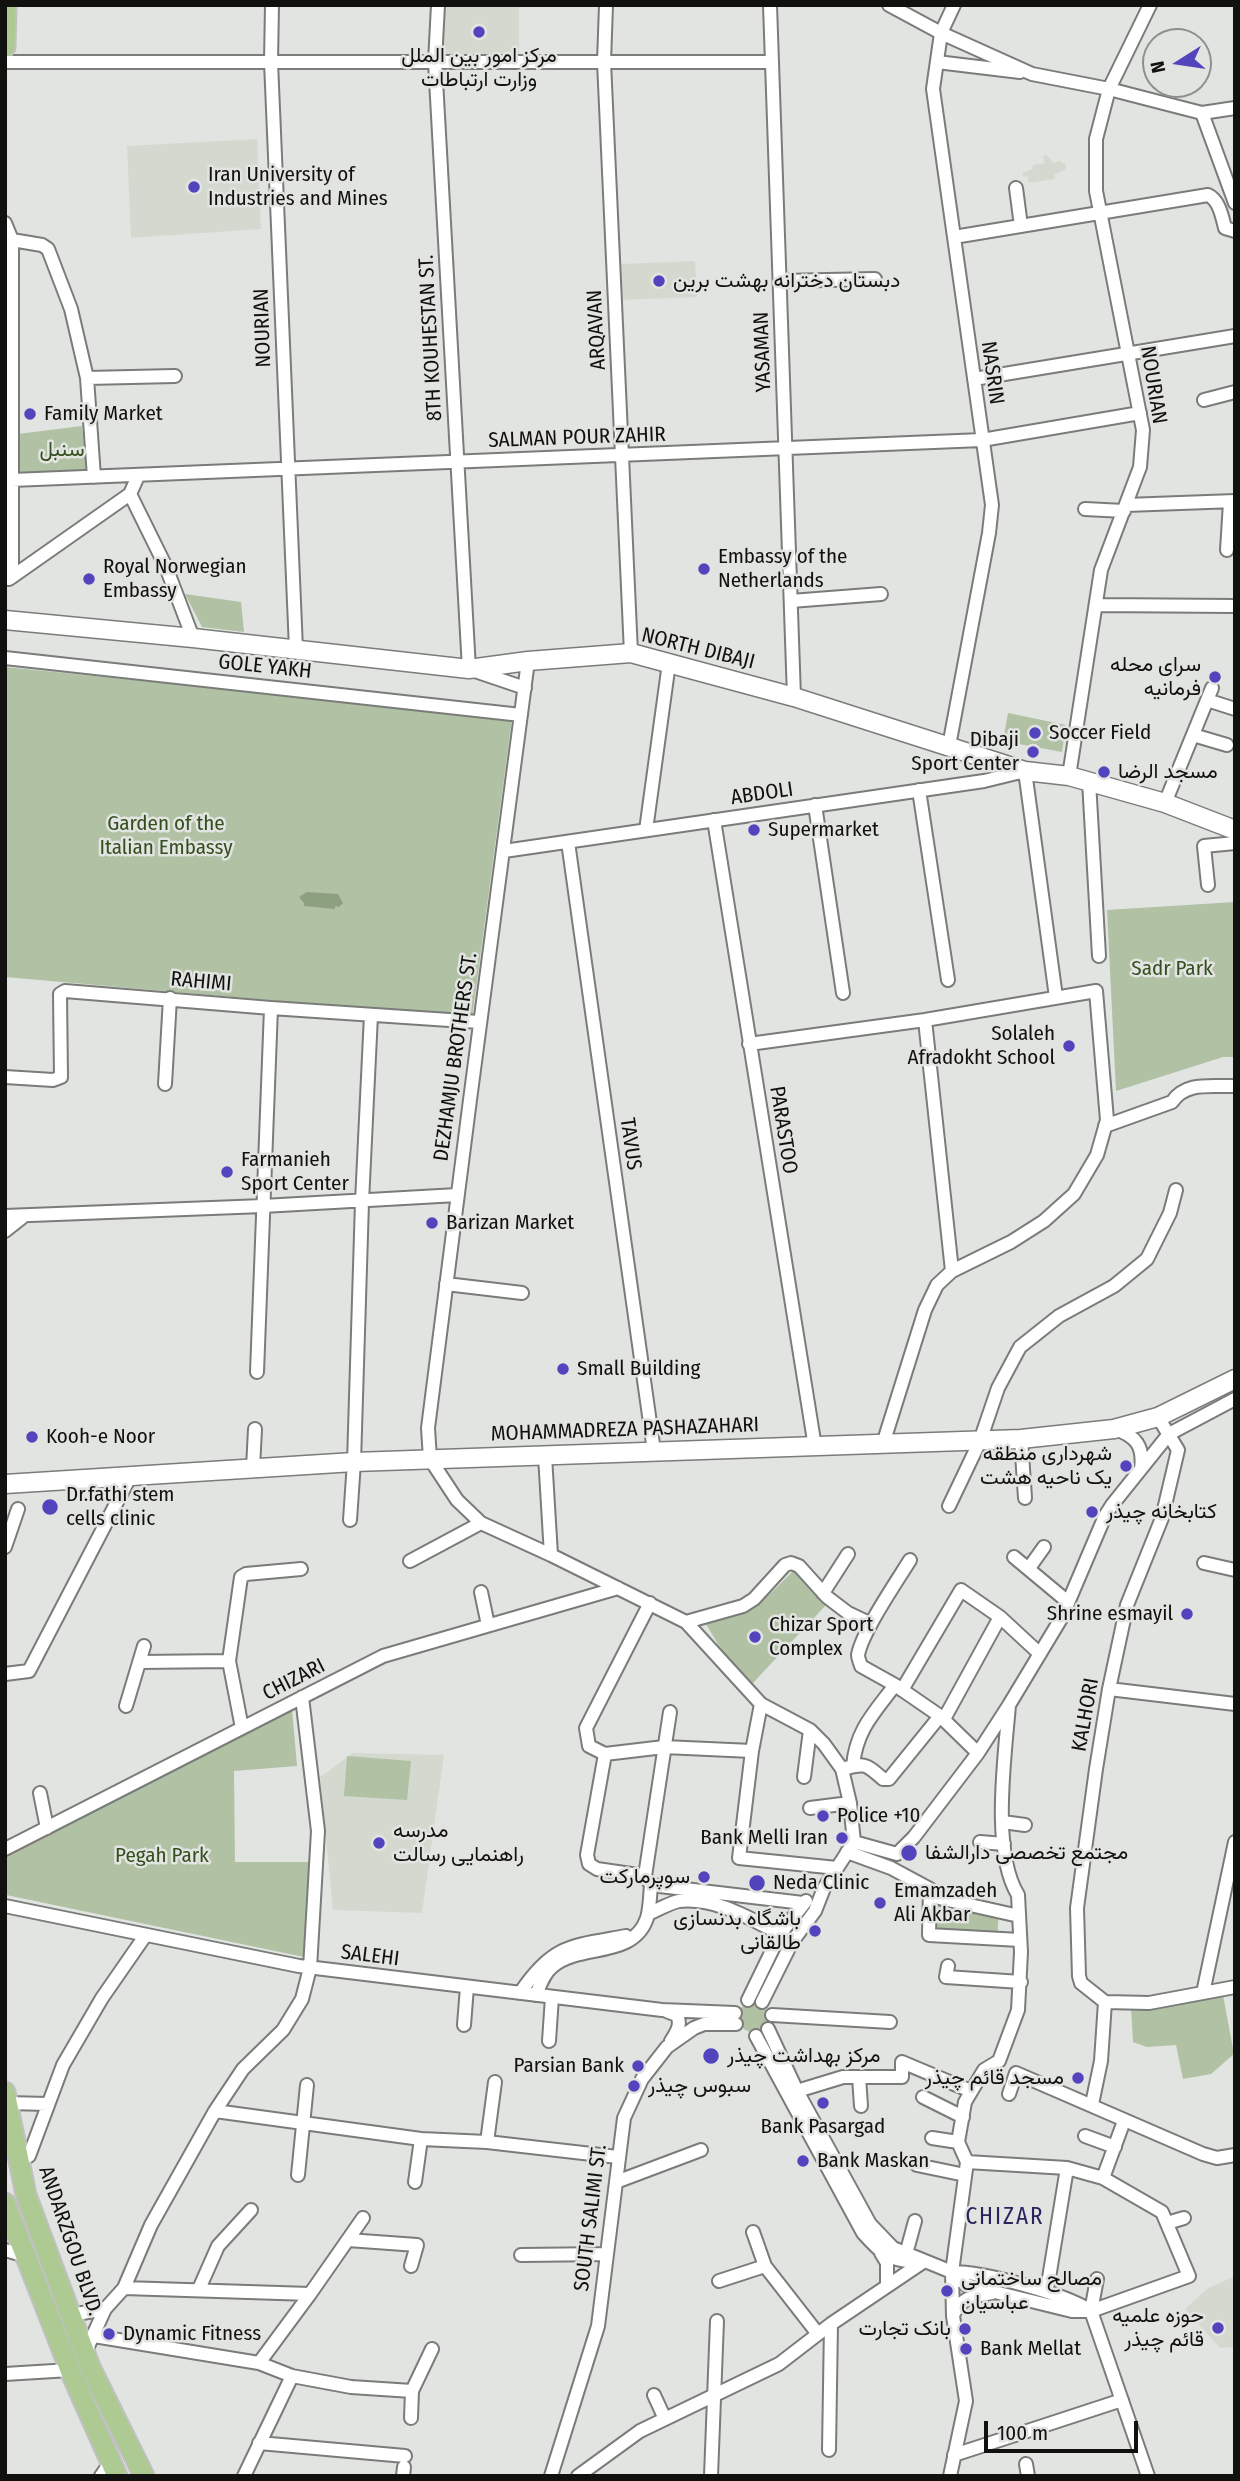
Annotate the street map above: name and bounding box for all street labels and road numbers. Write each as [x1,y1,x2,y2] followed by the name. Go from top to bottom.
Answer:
[414,254,448,422] street label: 8TH KOUHESTAN ST.
[249,288,277,368] street label: NOURIAN
[582,289,612,371] street label: ARQAVAN
[749,311,777,393] street label: YASAMAN
[975,340,1009,406] street label: NASRIN
[1134,344,1172,426] street label: NOURIAN
[488,422,666,454] street label: SALMAN POUR ZAHIR
[639,623,757,675] street label: NORTH DIBAJI
[217,650,313,684] street label: GOLE YAKH
[729,777,795,811] street label: ABDOLI
[429,951,483,1163] street label: DEZHAMJU BROTHERS ST.
[169,967,233,997] street label: RAHIMI
[764,1084,802,1176] street label: PARASTOO
[614,1116,646,1172] street label: TAVUS
[490,1413,760,1447] street label: MOHAMMADREZA PASHAZAHARI
[259,1654,329,1706] street label: CHIZARI
[1067,1676,1105,1754] street label: KALHORI
[339,1940,401,1972] street label: SALEHI
[569,2143,613,2293] street label: SOUTH SALIMI ST.
[33,2163,107,2319] street label: ANDARZGOU BLVD.

